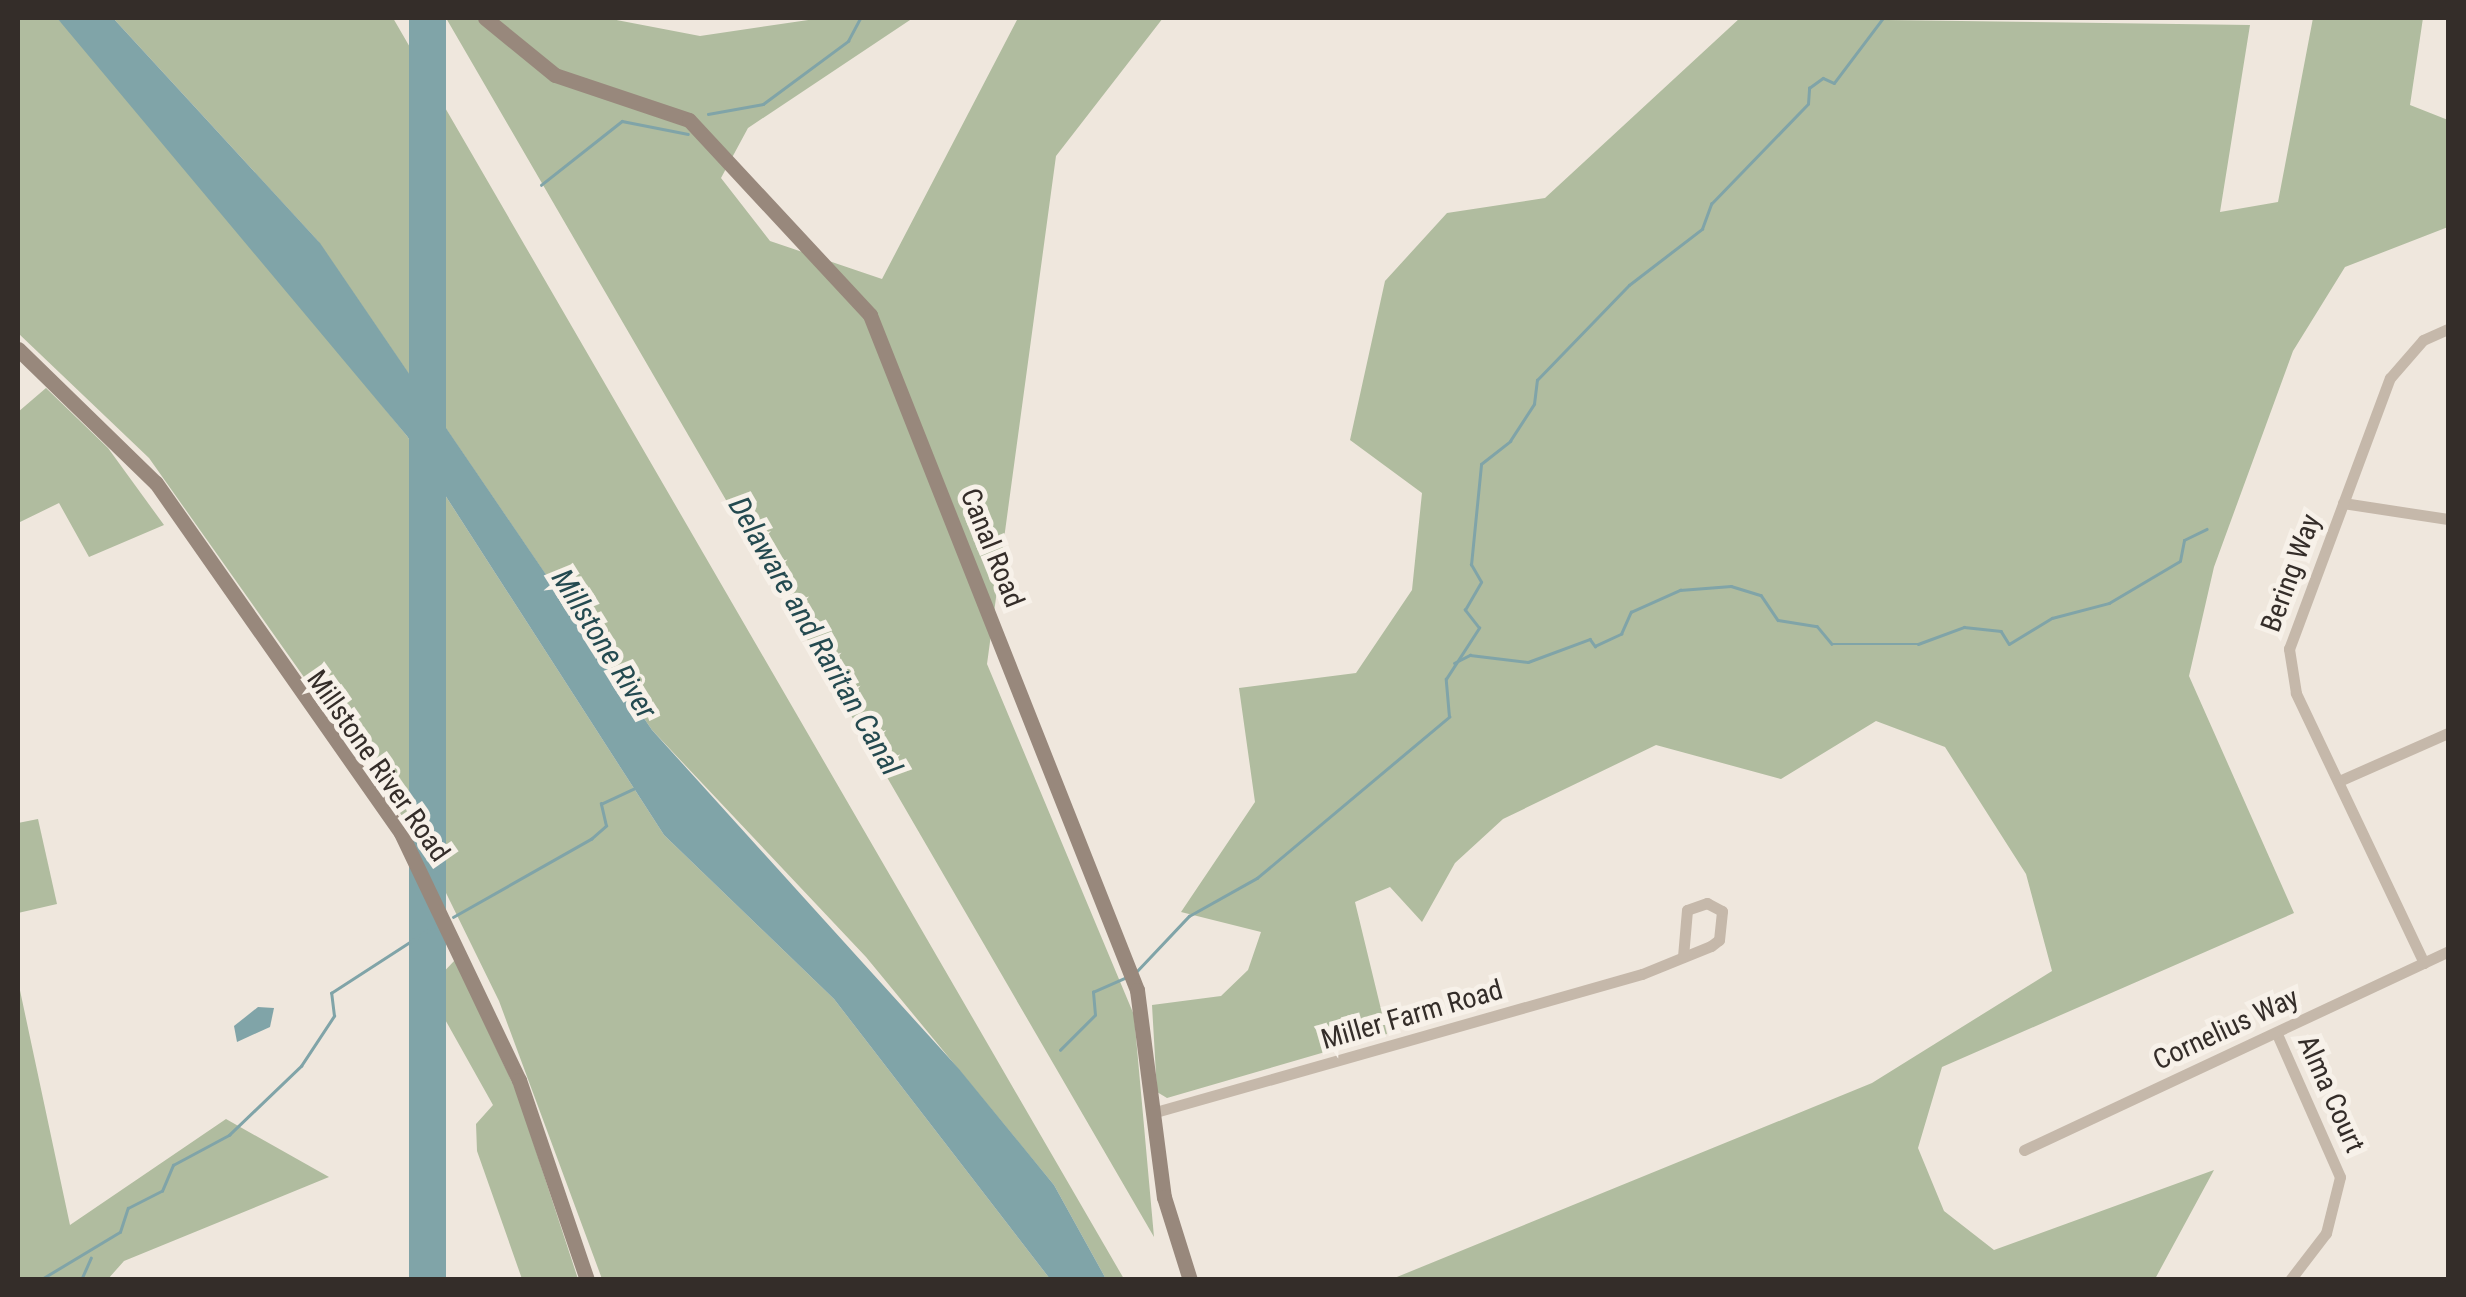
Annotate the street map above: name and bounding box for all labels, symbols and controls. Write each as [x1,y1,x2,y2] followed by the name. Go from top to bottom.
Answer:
[953,484,1031,612] street label: Canal Road
[721,490,909,782] water label: Delaware and Raritan Canal
[2254,510,2328,636] street label: Bering Way
[544,563,664,725] water label: Millstone River
[299,664,457,868] street label: Millstone River Road
[1317,973,1507,1057] street label: Miller Farm Road
[2148,981,2304,1077] street label: Cornelius Way
[2290,1030,2372,1158] street label: Alma Court

